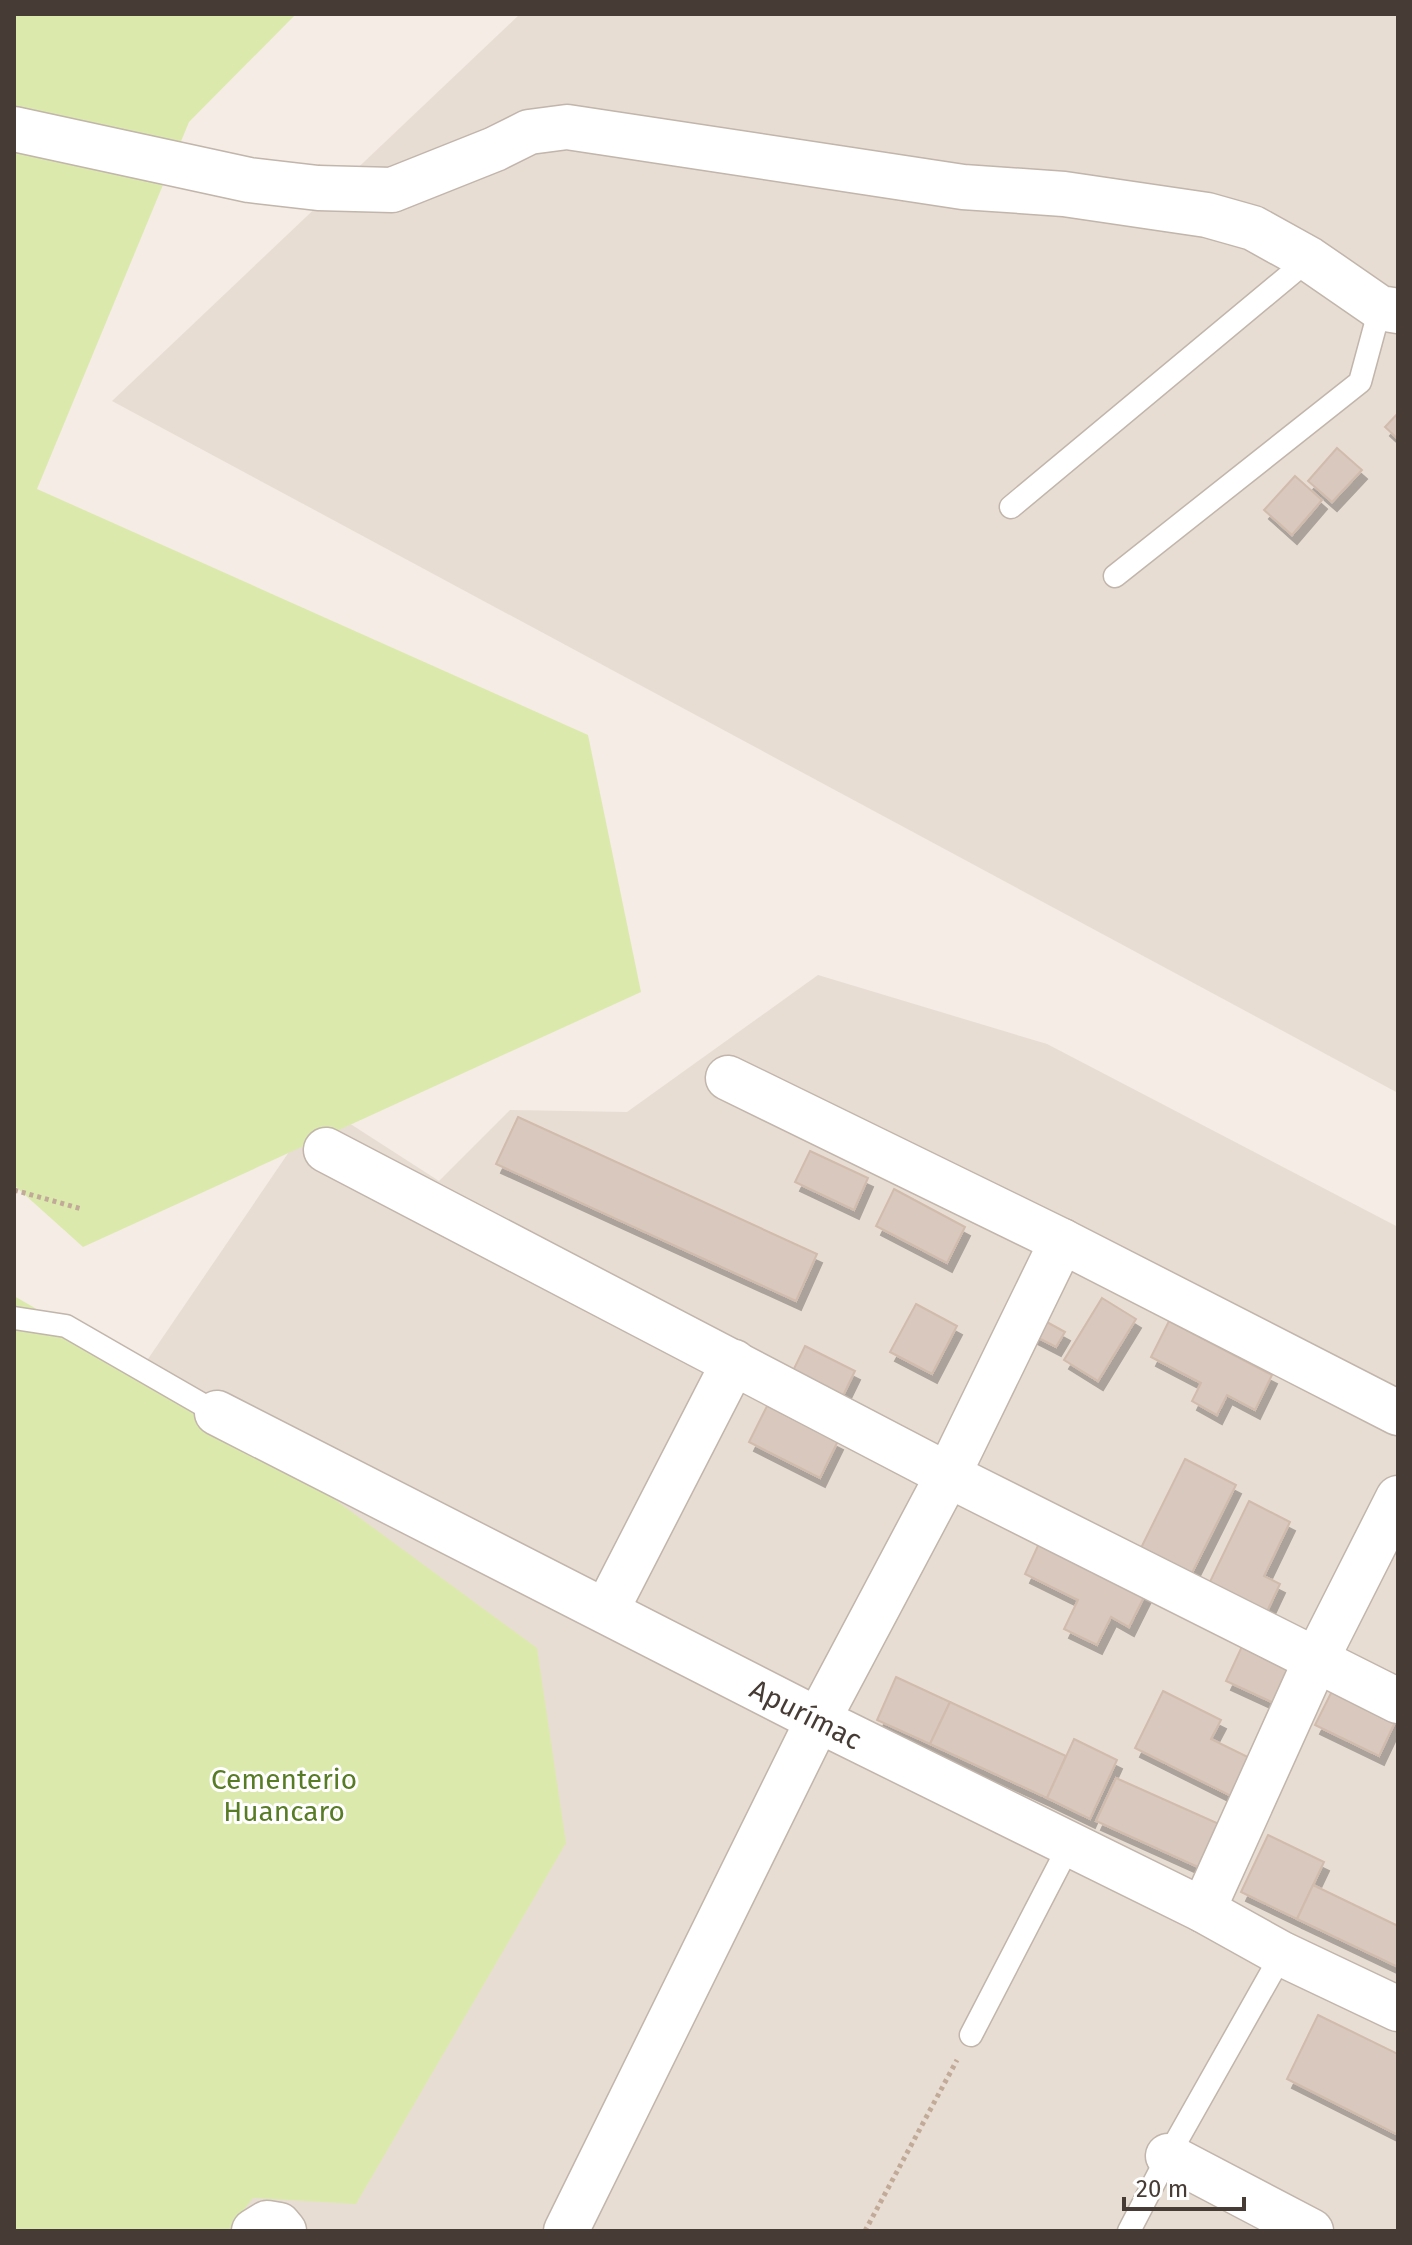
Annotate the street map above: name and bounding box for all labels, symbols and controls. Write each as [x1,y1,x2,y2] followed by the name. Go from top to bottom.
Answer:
[745,1672,867,1756] street label: Apurímac
[211,1763,357,1828] park label: Cementerio Huancaro
[1124,2161,1244,2211] scale bar
[1136,2175,1188,2203] text: 20 m

